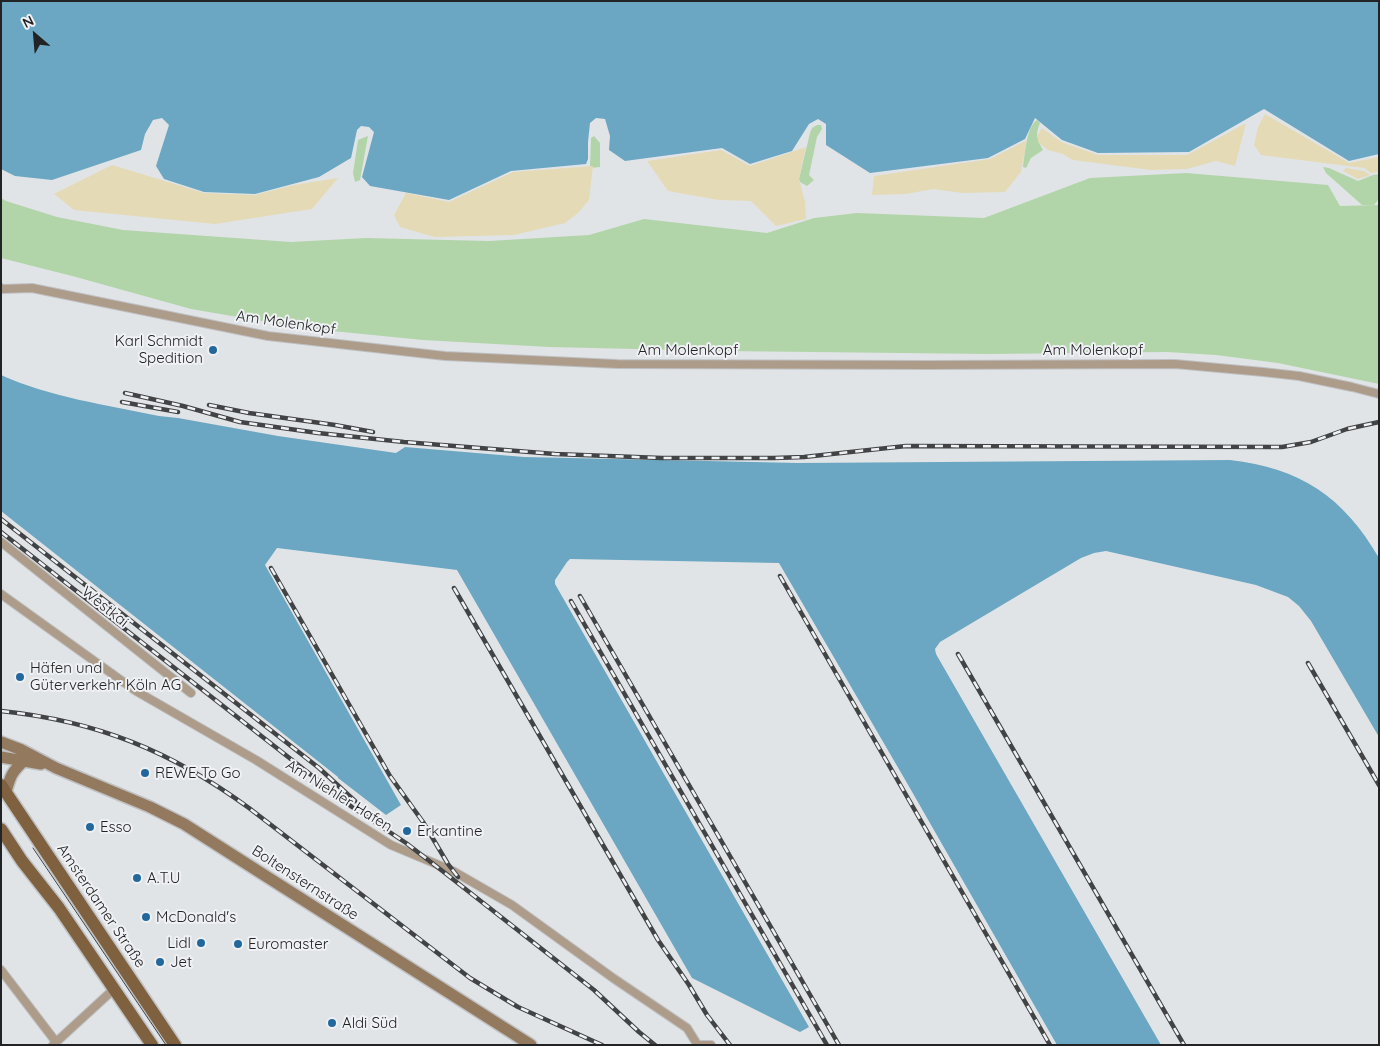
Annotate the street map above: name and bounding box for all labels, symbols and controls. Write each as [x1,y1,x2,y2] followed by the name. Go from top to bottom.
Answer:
[10,10,60,60] north arrow
[20,11,37,32] text: N
[235,307,337,339] street label: Am Molenkopf
[115,332,203,367] place label: Karl Schmidt Spedition
[638,341,738,359] street label: Am Molenkopf
[1043,341,1143,359] street label: Am Molenkopf
[207,344,219,356] marker: Karl Schmidt Spedition
[78,583,132,631] street label: Westkai
[30,659,181,694] place label: Häfen und Güterverkehr Köln AG
[14,671,26,683] marker: Häfen und Güterverkehr Köln AG
[282,756,396,836] street label: Am Niehler Hafen
[155,764,241,782] place label: REWE To Go
[139,767,151,779] marker: REWE To Go
[100,818,132,836] place label: Esso
[84,821,96,833] marker: Esso
[417,822,482,840] place label: Erkantine
[401,825,413,837] marker: Erkantine
[53,841,149,971] street label: Amsterdamer Straße
[248,842,362,924] street label: Boltensternstraße
[147,869,180,887] place label: A.T.U
[131,872,143,884] marker: A.T.U
[156,908,236,926] place label: McDonald's
[140,911,152,923] marker: McDonald's
[167,934,191,952] place label: Lidl
[248,935,328,953] place label: Euromaster
[195,937,207,949] marker: Lidl
[232,938,244,950] marker: Euromaster
[170,953,192,971] place label: Jet
[154,956,166,968] marker: Jet
[342,1014,397,1032] place label: Aldi Süd
[326,1017,338,1029] marker: Aldi Süd

